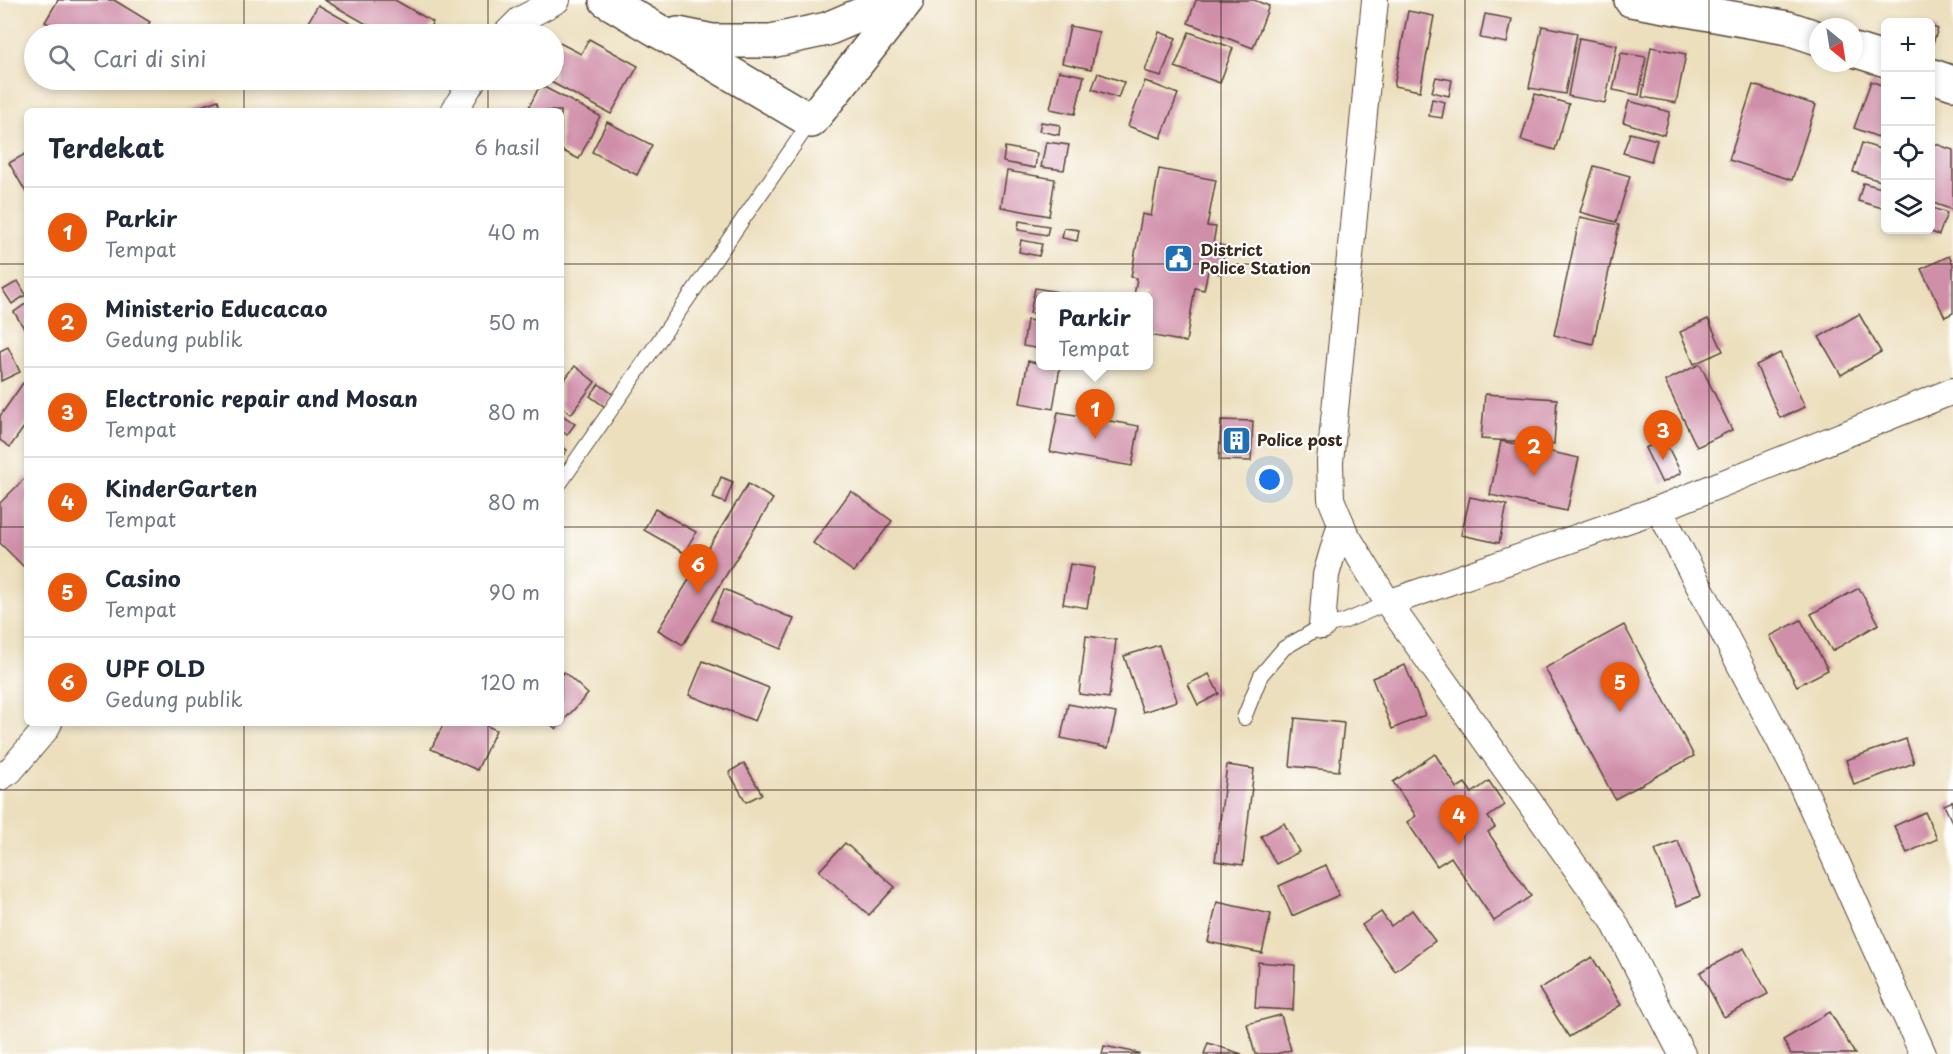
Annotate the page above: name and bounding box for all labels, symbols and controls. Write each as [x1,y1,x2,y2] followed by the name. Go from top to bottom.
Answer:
[1809,18,1863,72] north arrow
[1881,18,1935,234] map controls
[1881,18,1935,72] button: +
[24,24,564,90] search box
[45,41,78,74] icon: search
[93,41,206,74] text: Cari di sini
[1881,72,1935,126] button: −
[1881,126,1935,180] button: locate
[48,128,165,167] text: Terdekat
[474,132,540,162] text: 6 hasil
[1881,180,1935,234] button: layers
[105,201,177,234] text: Parkir
[63,217,72,247] text: 1
[488,217,540,247] text: 40 m
[105,234,176,264] text: Tempat
[1200,237,1311,279] place label: District Police Station
[1163,243,1195,275] public building icon: District Police Station
[105,291,327,324] text: Ministerio Educacao
[1036,292,1153,370] popup
[1058,300,1131,333] text: Parkir
[60,307,75,337] text: 2
[488,307,540,337] text: 50 m
[105,324,243,354] text: Gedung publik
[1058,333,1129,363] text: Tempat
[105,381,418,414] text: Electronic repair and Mosan
[1076,390,1114,439] pin: 1
[61,397,74,427] text: 3
[488,397,540,427] text: 80 m
[1644,410,1682,460] pin: 3
[105,414,176,444] text: Tempat
[1220,424,1252,456] building icon: Police post
[1514,426,1553,476] pin: 2
[1257,427,1343,451] place label: Police post
[1255,465,1284,494] your location
[105,471,257,504] text: KinderGarten
[61,487,74,517] text: 4
[488,487,540,517] text: 80 m
[105,504,176,534] text: Tempat
[678,544,718,594] pin: 6
[105,561,181,594] text: Casino
[61,577,74,607] text: 5
[489,577,540,607] text: 90 m
[105,594,176,624] text: Tempat
[105,651,205,684] text: UPF OLD
[1600,662,1640,712] pin: 5
[60,667,75,697] text: 6
[481,667,540,697] text: 120 m
[105,684,243,714] text: Gedung publik
[1440,796,1478,845] pin: 4

